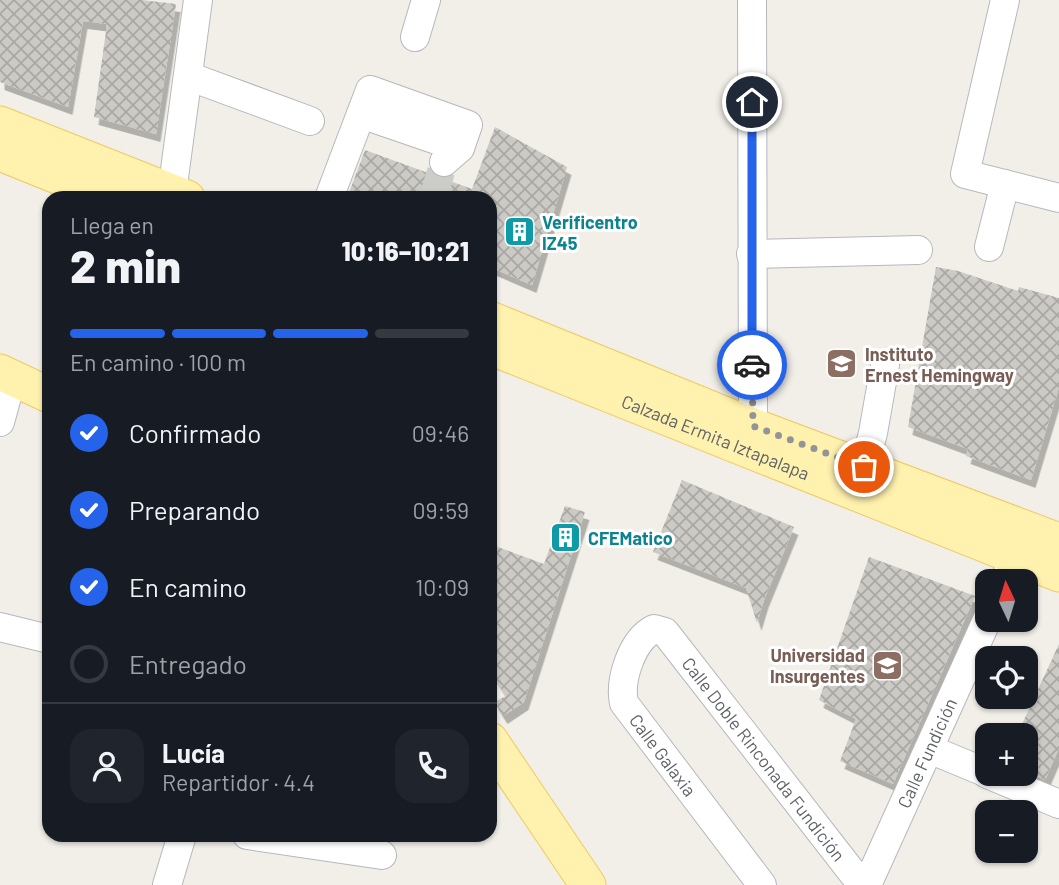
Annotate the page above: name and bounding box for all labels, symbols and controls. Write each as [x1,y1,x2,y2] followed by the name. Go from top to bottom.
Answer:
[722,72,782,132] pin
[733,83,771,121] icon: home
[70,211,154,239] text: Llega en
[542,211,638,254] place label: Verificentro IZ45
[502,215,536,249] building icon: Verificentro IZ45
[341,235,469,266] text: 10:16–10:21
[70,237,181,292] text: 2 min
[717,330,787,400] courier
[865,343,1014,386] place label: Instituto Ernest Hemingway
[733,346,771,384] icon: car
[825,347,859,381] school or university icon: Instituto Ernest Hemingway
[70,348,246,376] text: En camino · 100 m
[619,390,813,484] street label: Calzada Ermita Iztapalapa
[70,414,108,452] icon: check
[129,417,261,448] text: Confirmado
[412,419,469,447] text: 09:46
[834,437,894,497] pin
[845,448,883,486] icon: bag
[70,491,108,529] icon: check
[129,494,260,525] text: Preparando
[412,496,469,524] text: 09:59
[548,521,582,555] building icon: CFEMatico
[588,527,673,549] place label: CFEMatico
[70,568,108,606] icon: check
[975,569,1038,632] north arrow
[975,569,1038,863] map controls
[129,571,247,602] text: En camino
[415,573,469,601] text: 10:09
[770,644,865,687] place label: Universidad Insurgentes
[975,646,1038,709] button: locate
[129,648,247,679] text: Entregado
[871,648,905,682] school or university icon: Universidad Insurgentes
[678,653,850,865] street label: Calle Doble Rinconada Fundición
[892,694,961,811] street label: Calle Fundición
[625,710,701,800] street label: Calle Galaxia
[975,723,1038,786] button: +
[70,729,144,803] button: person
[395,729,469,803] button: phone
[162,737,225,768] text: Lucía
[162,768,315,796] text: Repartidor · 4.4
[975,800,1038,863] button: −

